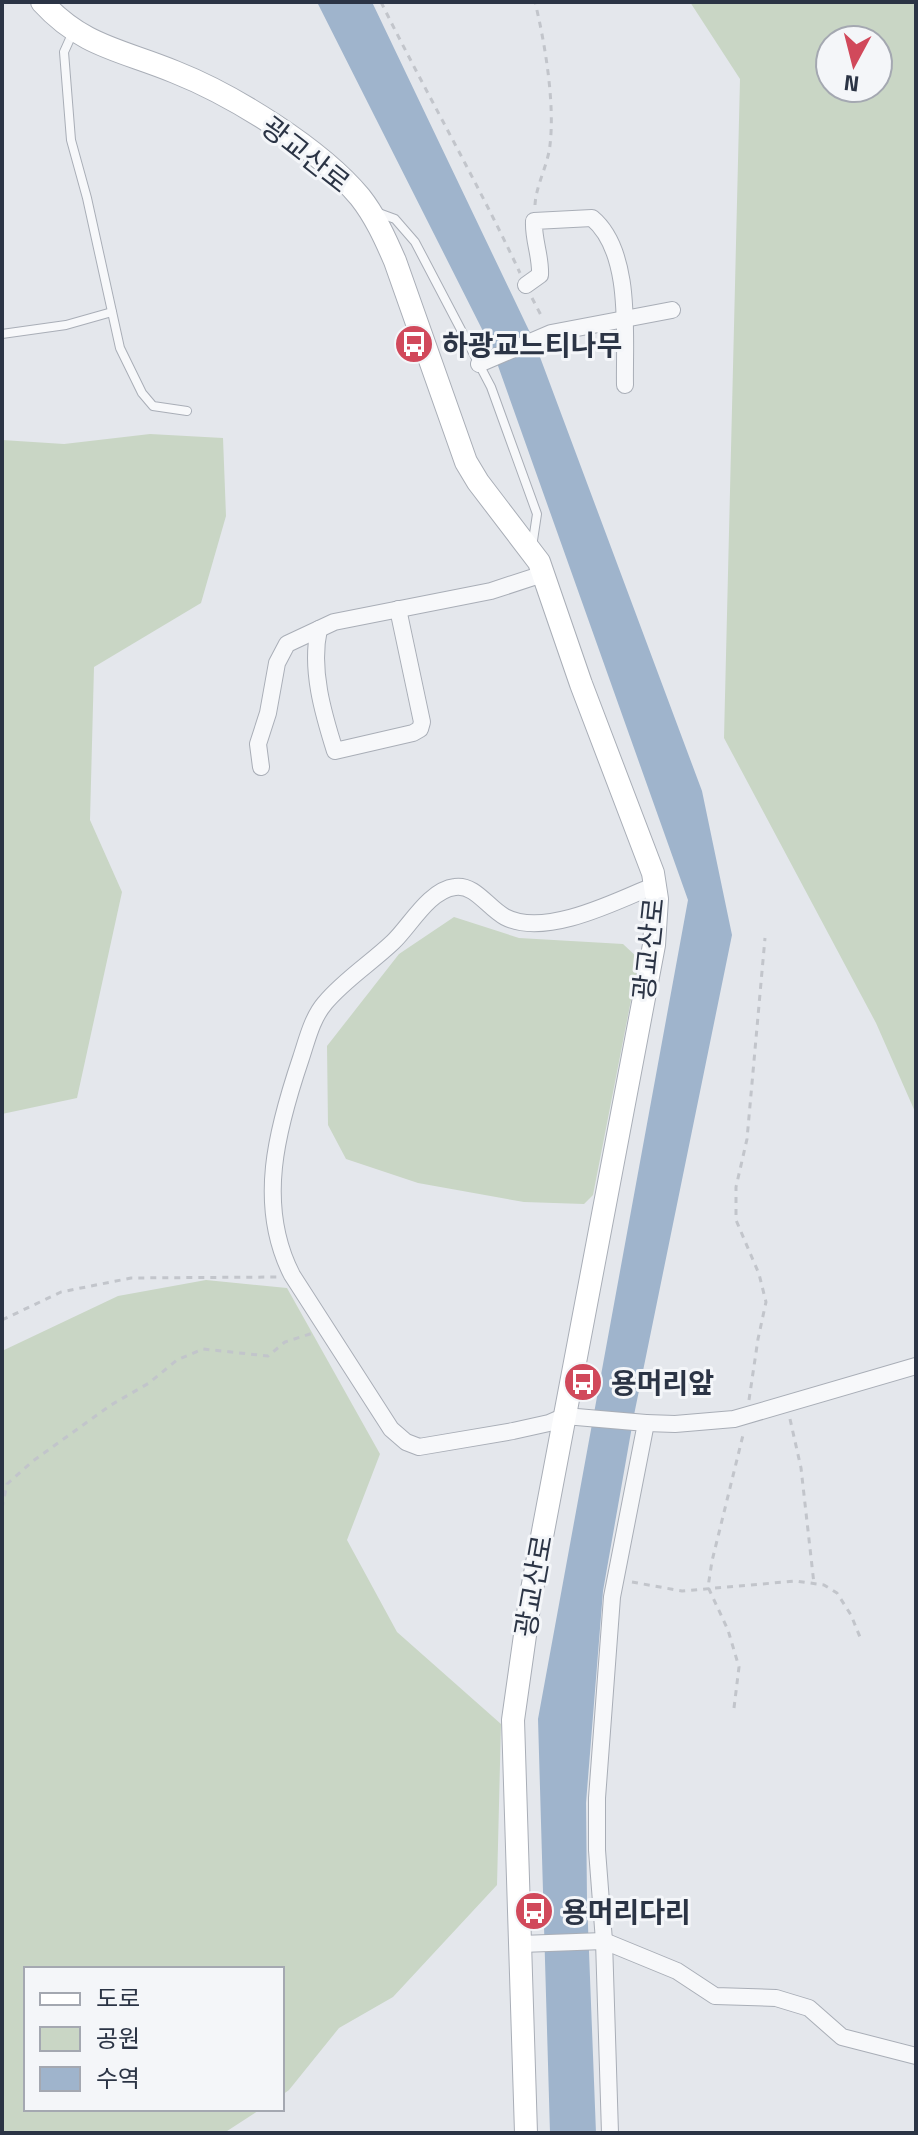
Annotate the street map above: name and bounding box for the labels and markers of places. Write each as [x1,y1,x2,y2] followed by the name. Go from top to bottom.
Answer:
[393,323,435,365] bus stop icon: 하광교느티나무
[442,323,622,366] place label: 하광교느티나무
[562,1361,604,1403] bus stop icon: 용머리앞
[611,1361,714,1404] place label: 용머리앞
[513,1890,555,1932] bus stop icon: 용머리다리
[562,1890,691,1933] place label: 용머리다리

